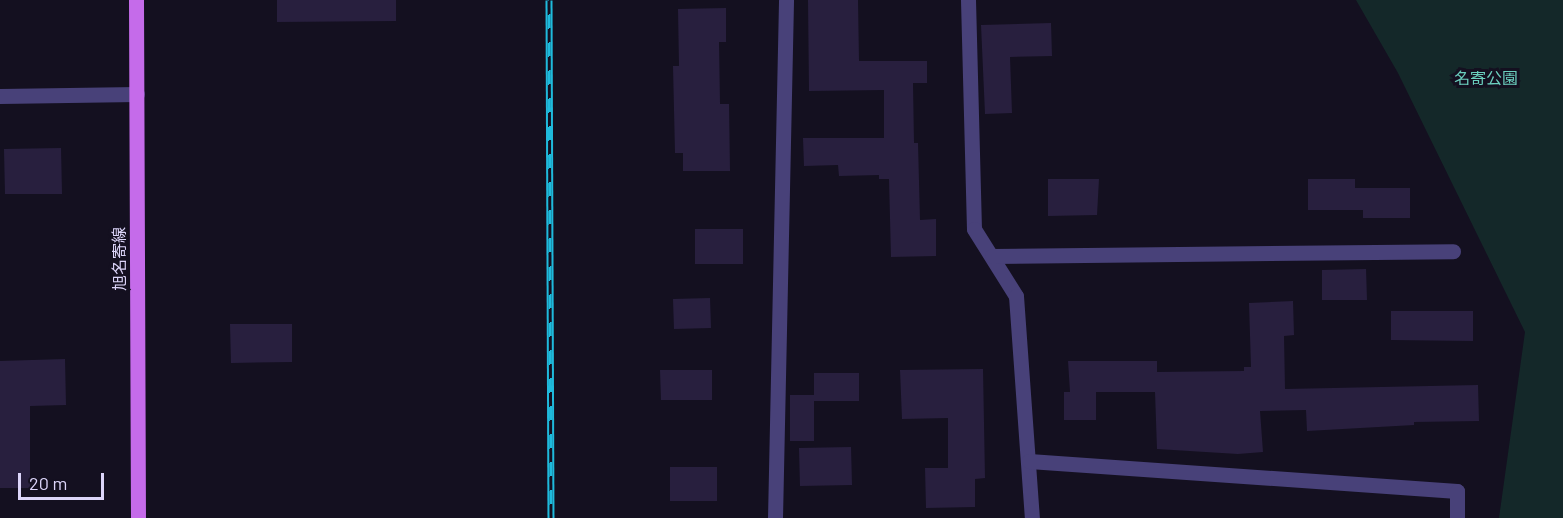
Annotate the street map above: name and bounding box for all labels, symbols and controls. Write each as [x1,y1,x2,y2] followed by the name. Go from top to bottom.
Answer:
[1454,68,1518,88] park label: 名寄公園
[109,227,129,291] street label: 旭名寄線
[21,461,106,499] scale bar
[29,472,67,494] text: 20 m

